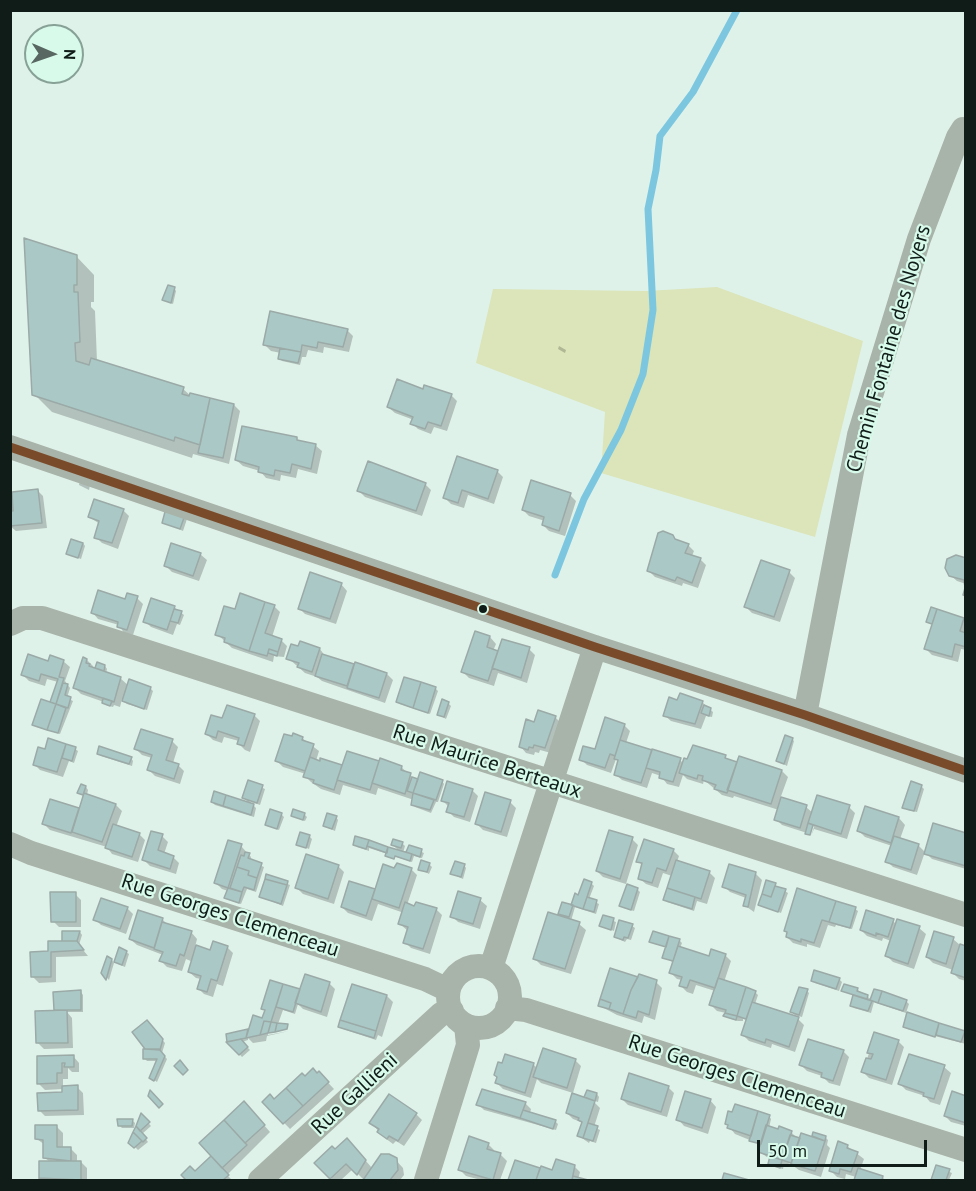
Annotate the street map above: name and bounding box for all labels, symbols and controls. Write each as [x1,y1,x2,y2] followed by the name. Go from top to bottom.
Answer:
[24,24,84,84] north arrow
[60,49,80,60] text: N
[842,222,936,476] street label: Chemin Fontaine des Noyers
[477,603,489,615] unlabelled marker
[389,720,585,804] street label: Rue Maurice Berteaux
[118,869,342,963] street label: Rue Georges Clemenceau
[625,1030,849,1124] street label: Rue Georges Clemenceau
[307,1048,403,1140] street label: Rue Gallieni
[760,1128,930,1166] scale bar
[768,1139,807,1162] text: 50 m

